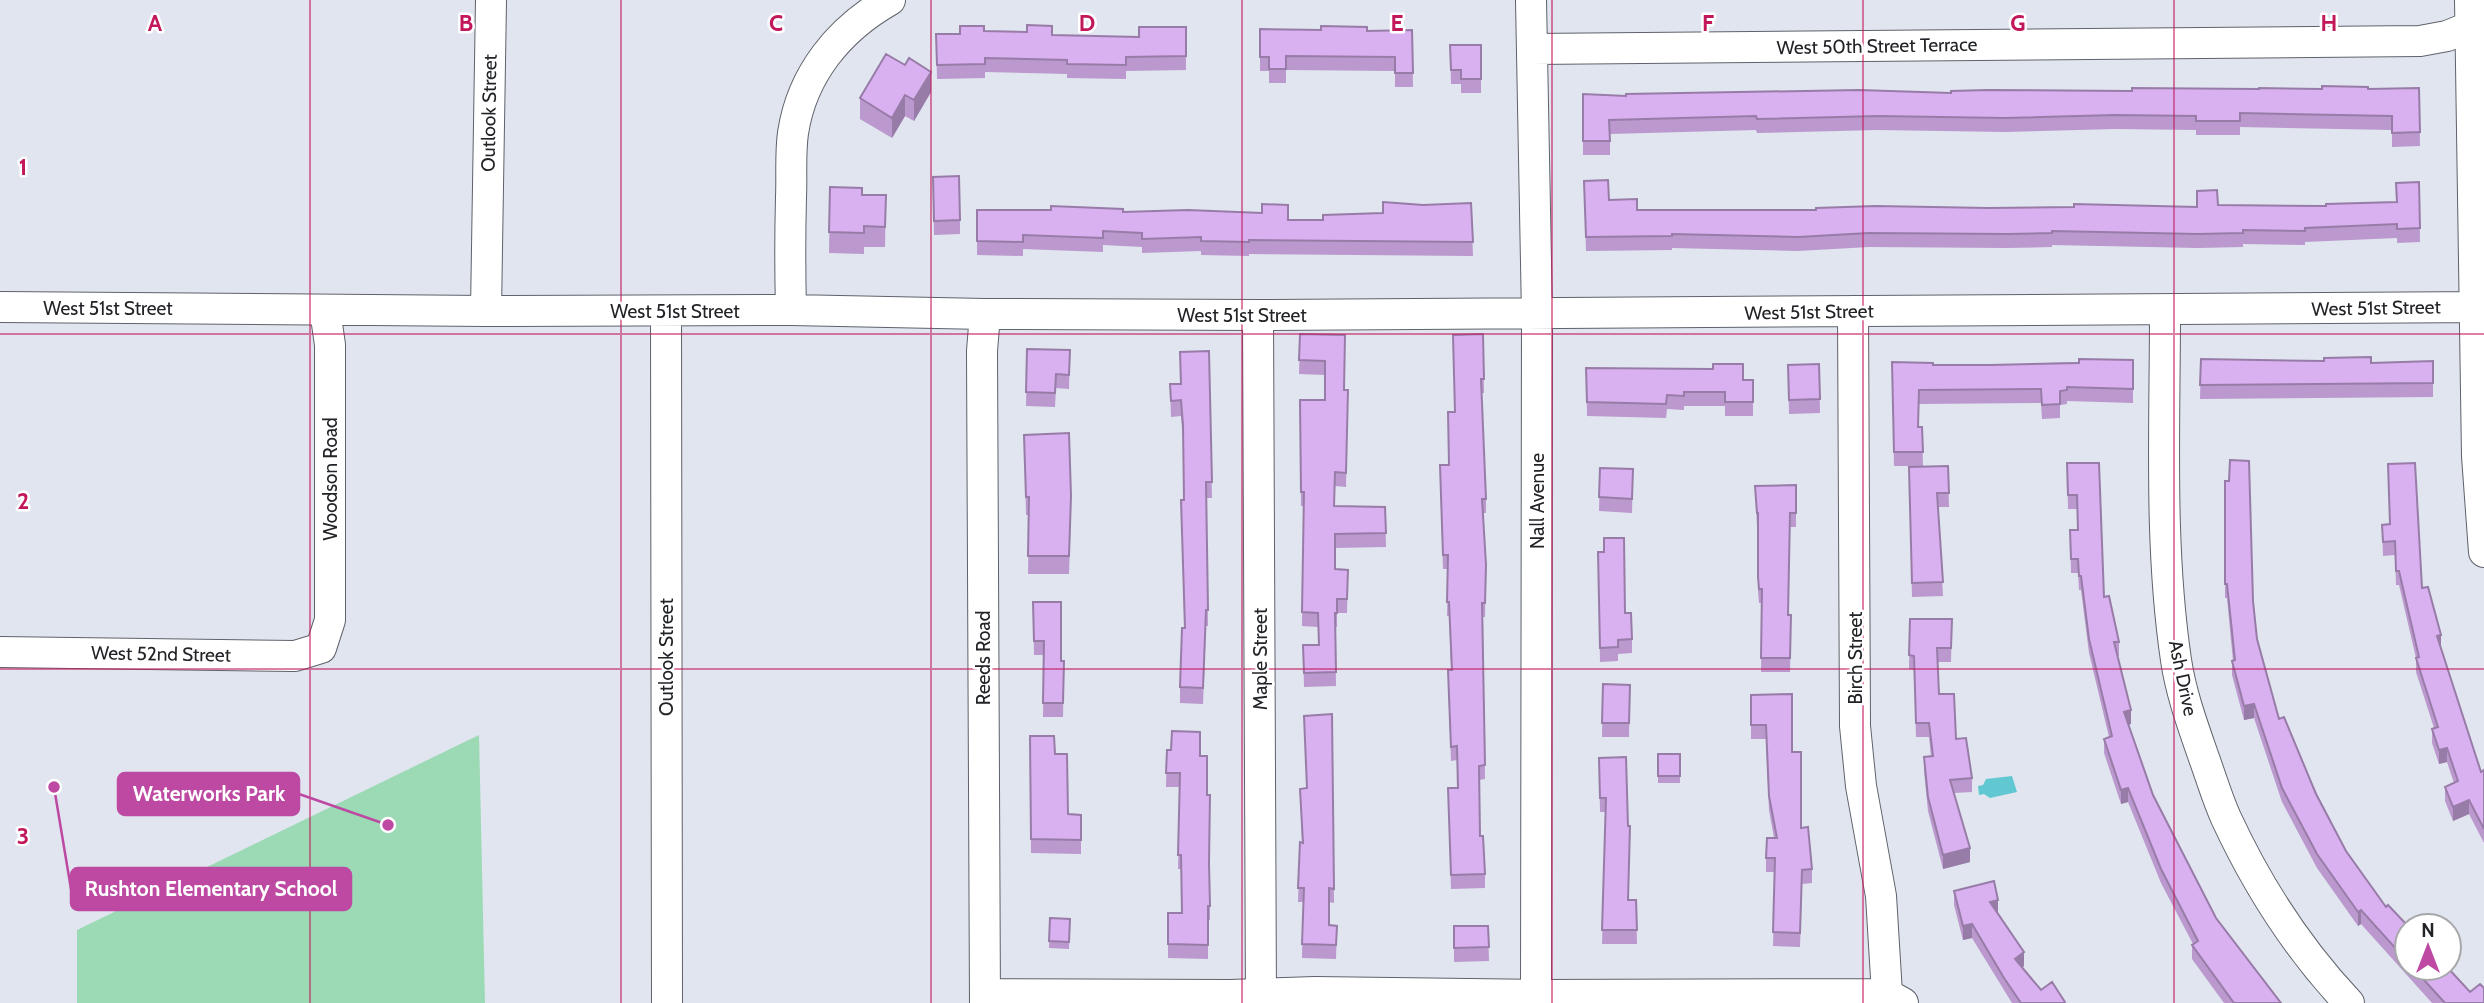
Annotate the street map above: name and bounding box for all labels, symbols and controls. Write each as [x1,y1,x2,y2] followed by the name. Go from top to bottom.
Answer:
[148,9,163,37] text: A
[459,9,473,37] text: B
[769,9,783,37] text: C
[1079,9,1095,37] text: D
[1390,9,1404,37] text: E
[1702,9,1714,37] text: F
[2010,9,2026,37] text: G
[2321,9,2337,37] text: H
[1776,33,1978,59] street label: West 50th Street Terrace
[476,53,502,172] street label: Outlook Street
[19,153,27,181] text: 1
[2311,295,2441,321] street label: West 51st Street
[43,297,173,320] street label: West 51st Street
[1744,299,1874,325] street label: West 51st Street
[610,300,740,323] street label: West 51st Street
[1177,304,1307,327] street label: West 51st Street
[319,417,342,541] street label: Woodson Road
[1526,453,1549,549] street label: Nall Avenue
[17,487,29,515] text: 2
[655,598,678,716] street label: Outlook Street
[1249,607,1272,710] street label: Maple Street
[972,611,995,705] street label: Reeds Road
[1844,611,1867,705] street label: Birch Street
[2164,638,2202,718] street label: Ash Drive
[91,641,232,667] street label: West 52nd Street
[118,773,299,815] callout: Waterworks Park
[133,781,286,806] text: Waterworks Park
[17,822,29,850] text: 3
[71,868,351,910] callout: Rushton Elementary School
[85,876,338,901] text: Rushton Elementary School
[2393,912,2463,982] north arrow
[2421,919,2435,942] text: N

